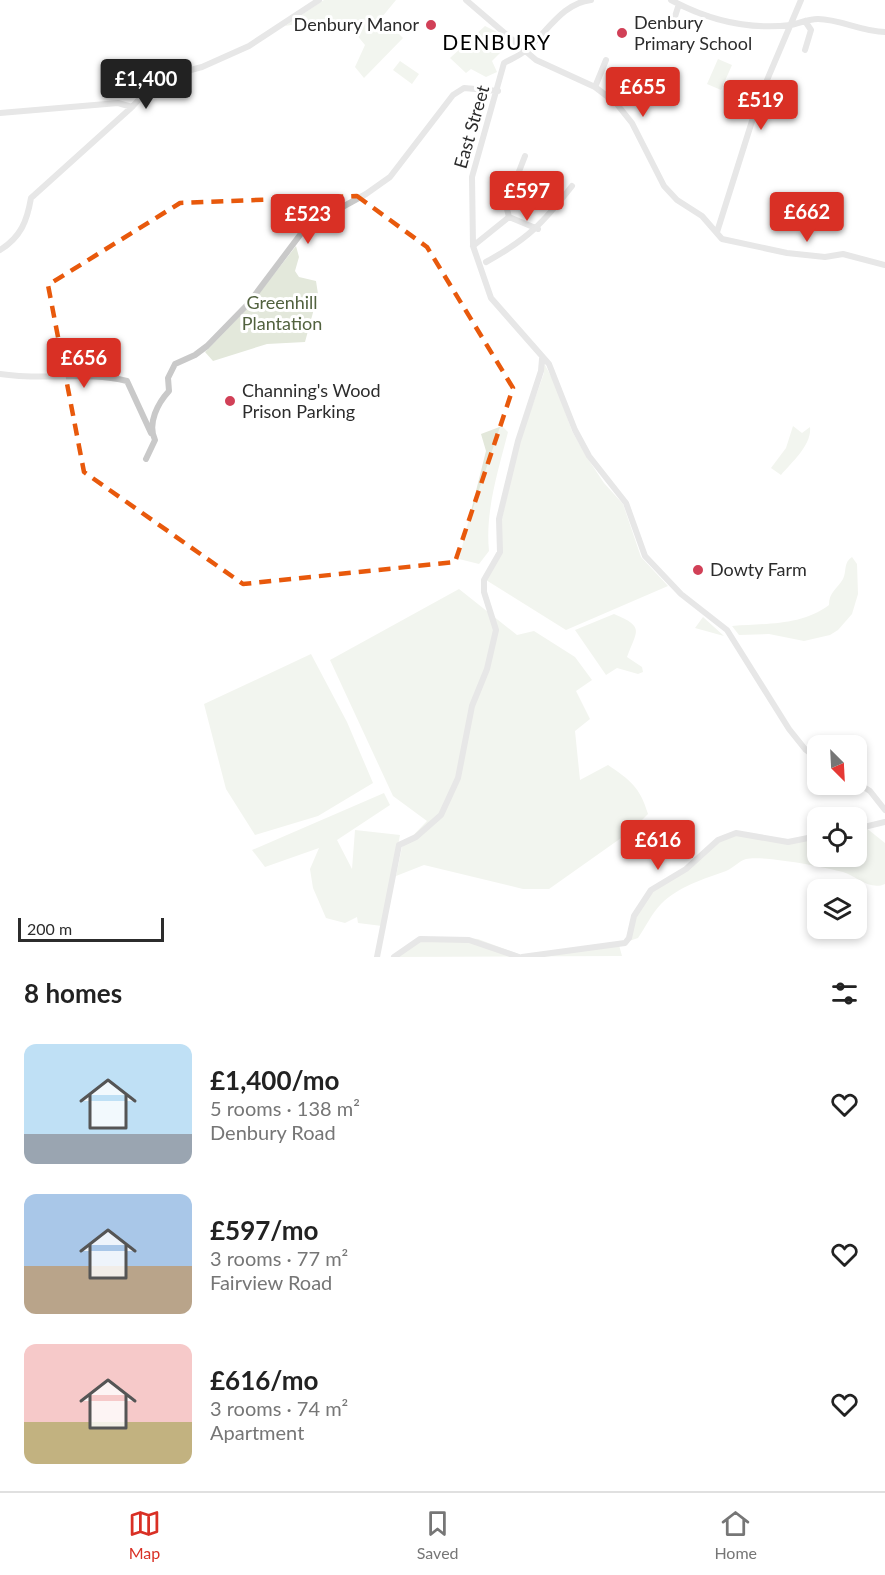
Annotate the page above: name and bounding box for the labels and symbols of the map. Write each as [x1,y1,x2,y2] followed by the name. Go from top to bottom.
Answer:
[634,11,752,54] place label: Denbury Primary School
[294,13,419,35] place label: Denbury Manor
[424,18,438,32] marker: Denbury Manor
[615,26,629,40] marker: Denbury Primary School
[442,29,552,54] district label: DENBURY
[97,59,195,110] pin: £1,400
[607,67,679,118] pin: £655
[725,80,797,131] pin: £519
[449,82,494,171] street label: East Street
[491,171,563,222] pin: £597
[771,192,843,243] pin: £662
[272,194,344,245] pin: £523
[242,291,322,334] park label: Greenhill Plantation
[48,338,120,389] pin: £656
[242,379,381,422] place label: Channing's Wood Prison Parking
[223,394,237,408] marker: Channing's Wood Prison Parking
[710,558,807,580] place label: Dowty Farm
[691,563,705,577] marker: Dowty Farm
[807,735,867,795] north arrow
[622,820,694,871] pin: £616
[18,915,164,942] scale bar

